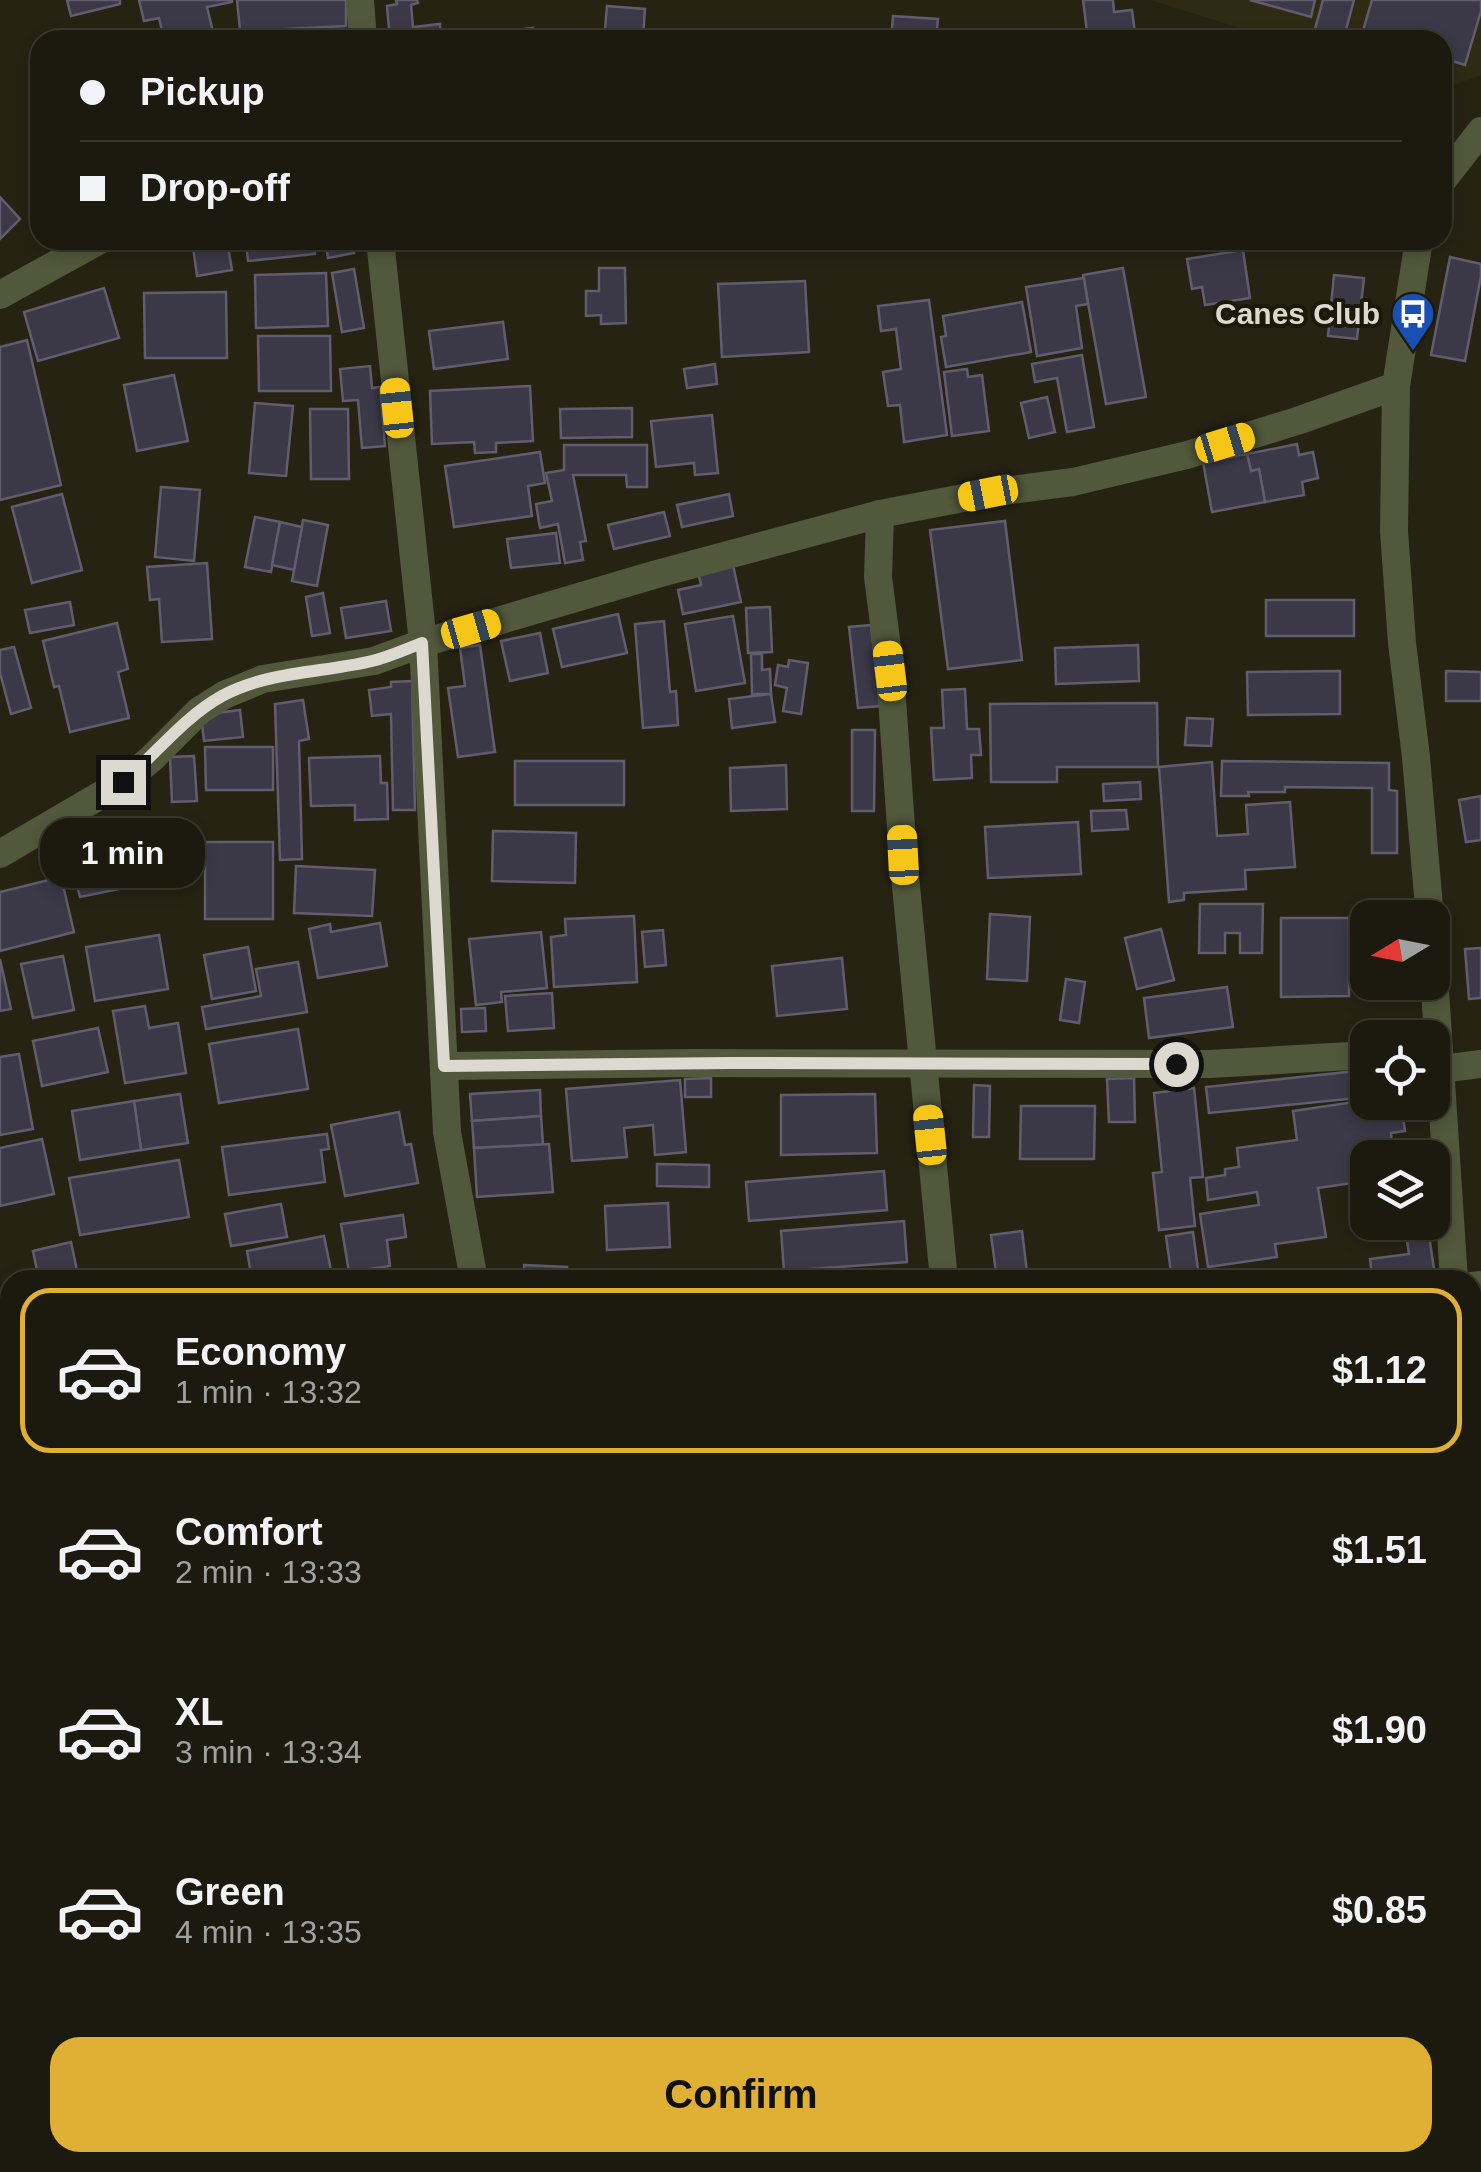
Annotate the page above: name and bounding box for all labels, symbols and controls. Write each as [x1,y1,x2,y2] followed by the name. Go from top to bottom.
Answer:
[140,71,265,113] text: Pickup
[140,167,290,209] text: Drop-off
[1390,291,1436,352] bus stop icon: Canes Club
[1215,297,1380,330] place label: Canes Club
[379,377,415,439] car
[1192,420,1258,466] car
[956,473,1020,513] car
[438,606,504,652] car
[871,639,909,703] car
[101,760,146,805] route end
[41,817,206,887] callout: 1 min
[886,824,920,886] car
[81,835,164,871] text: 1 min
[1350,900,1450,1000] north arrow
[1350,900,1450,1240] map controls
[1350,1020,1450,1120] button: locate
[1154,1042,1199,1087] route start
[912,1104,948,1166] car
[1350,1140,1450,1240] button: layers
[55,1326,145,1416] icon: car
[175,1331,346,1373] text: Economy
[1332,1349,1427,1391] text: $1.12
[175,1374,362,1410] text: 1 min · 13:32
[55,1506,145,1596] icon: car
[175,1511,323,1553] text: Comfort
[1332,1529,1427,1571] text: $1.51
[175,1554,362,1590] text: 2 min · 13:33
[55,1686,145,1776] icon: car
[175,1691,224,1733] text: XL
[1332,1709,1427,1751] text: $1.90
[175,1734,362,1770] text: 3 min · 13:34
[55,1866,145,1956] icon: car
[175,1871,285,1913] text: Green
[1332,1889,1427,1931] text: $0.85
[175,1914,362,1950] text: 4 min · 13:35
[50,2037,1432,2152] button: Confirm

